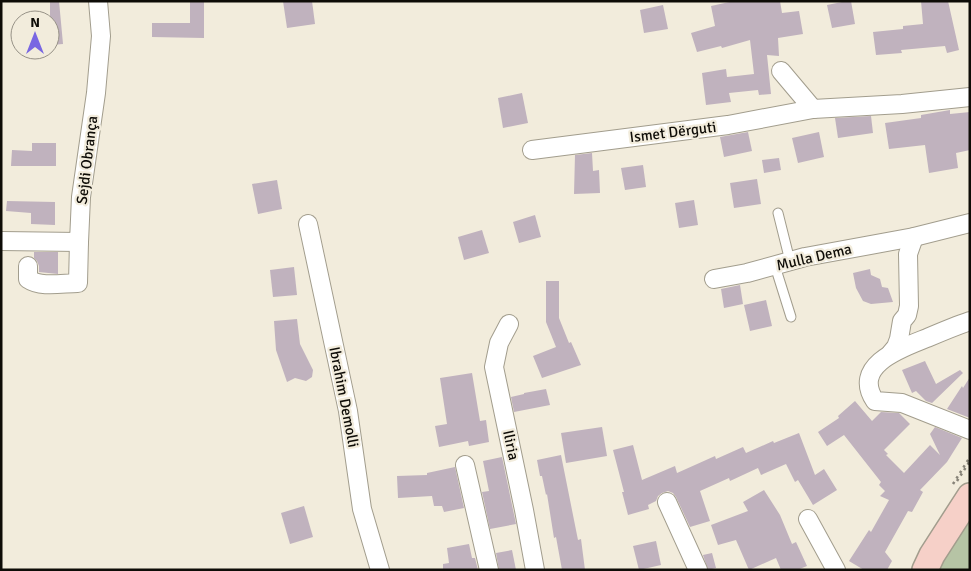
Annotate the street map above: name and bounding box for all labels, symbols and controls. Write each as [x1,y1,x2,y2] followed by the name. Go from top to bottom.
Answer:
[10,10,60,60] north arrow
[30,14,40,31] text: N
[73,115,101,205] street label: Sejdi Obrança
[629,118,717,146] street label: Ismet Dërguti
[775,240,853,274] street label: Mulla Dema
[325,345,363,449] street label: Ibrahim Demolli
[499,428,523,462] street label: Iliria

